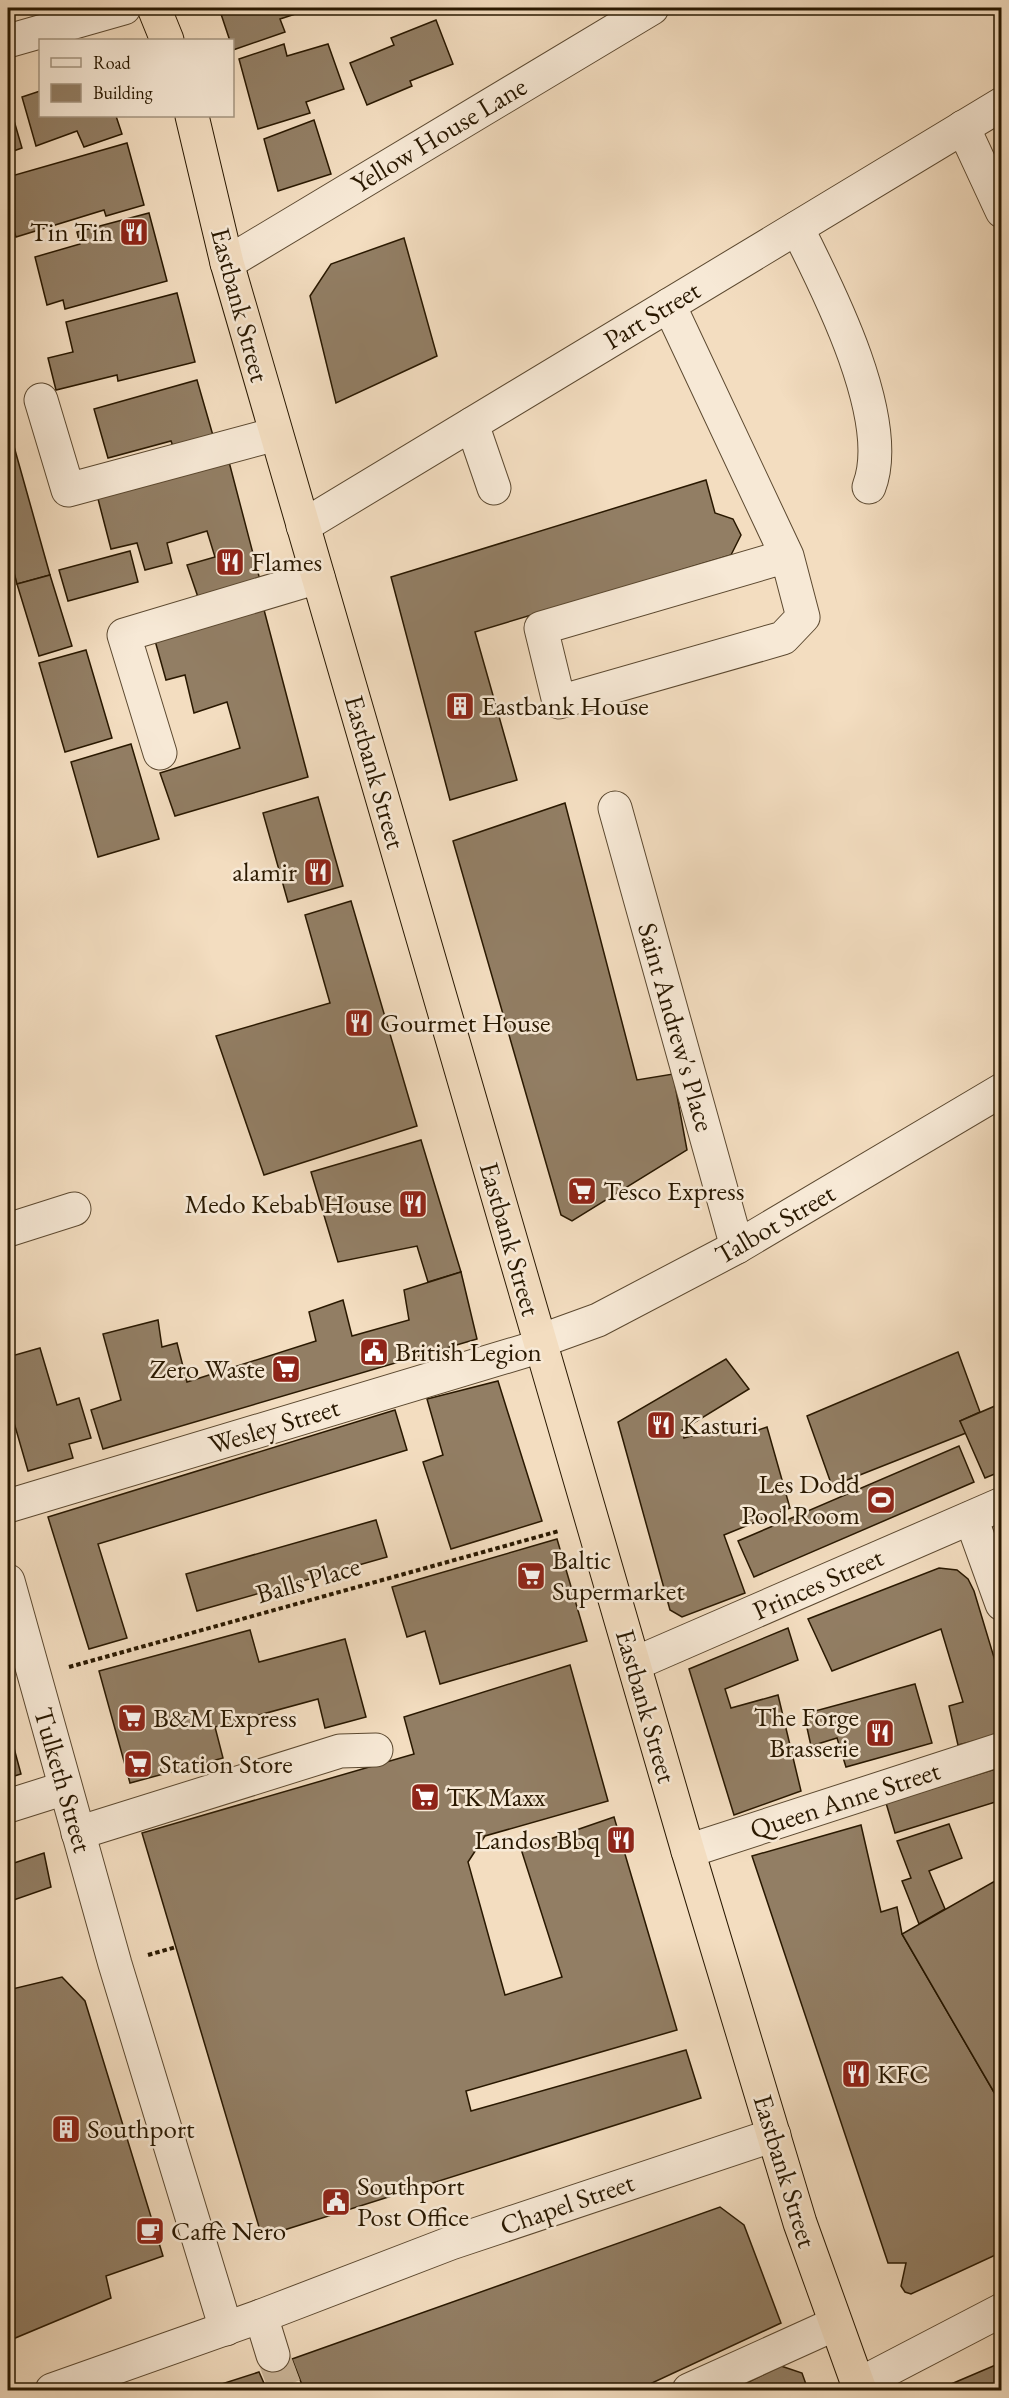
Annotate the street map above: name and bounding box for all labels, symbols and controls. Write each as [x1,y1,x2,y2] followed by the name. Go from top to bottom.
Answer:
[39,39,234,117] legend
[93,51,132,74] text: Road
[345,68,533,201] street label: Yellow House Lane
[93,81,153,104] text: Building
[30,214,113,249] place label: Tin Tin
[118,216,150,248] restaurant icon: Tin Tin
[203,224,278,386] street label: Eastbank Street
[597,272,707,357] street label: Part Street
[251,544,322,579] place label: Flames
[214,546,246,578] restaurant icon: Flames
[481,688,649,723] place label: Eastbank House
[444,690,476,722] building icon: Eastbank House
[337,691,414,853] street label: Eastbank Street
[232,854,297,889] place label: alamir
[302,856,334,888] restaurant icon: alamir
[630,919,723,1135] street label: Saint Andrew's Place
[380,1005,550,1040] place label: Gourmet House
[343,1007,375,1039] restaurant icon: Gourmet House
[472,1158,549,1320] street label: Eastbank Street
[603,1173,745,1208] place label: Tesco Express
[566,1175,598,1207] supermarket icon: Tesco Express
[708,1175,842,1272] street label: Talbot Street
[184,1186,392,1221] place label: Medo Kebab House
[397,1188,429,1220] restaurant icon: Medo Kebab House
[395,1334,542,1369] place label: British Legion
[358,1336,390,1368] public building icon: British Legion
[150,1351,265,1386] place label: Zero Waste
[270,1353,302,1385] supermarket icon: Zero Waste
[204,1389,344,1462] street label: Wesley Street
[682,1407,759,1442] place label: Kasturi
[645,1409,677,1441] restaurant icon: Kasturi
[741,1466,860,1532] place label: Les Dodd Pool Room
[865,1484,897,1516] sports icon: Les Dodd Pool Room
[747,1539,889,1628] street label: Princes Street
[552,1542,685,1608] place label: Baltic Supermarket
[252,1548,364,1611] street label: Balls Place
[515,1560,547,1592] supermarket icon: Baltic Supermarket
[608,1625,685,1787] street label: Eastbank Street
[753,1699,859,1765] place label: The Forge Brasserie
[153,1700,297,1735] place label: B&M Express
[116,1702,148,1734] supermarket icon: B&M Express
[26,1703,101,1857] street label: Tulketh Street
[864,1717,896,1749] restaurant icon: The Forge Brasserie
[159,1746,293,1781] place label: Station Store
[122,1748,154,1780] supermarket icon: Station Store
[745,1752,945,1847] street label: Queen Anne Street
[446,1779,546,1814] place label: TK Maxx
[409,1781,441,1813] supermarket icon: TK Maxx
[474,1822,601,1857] place label: Landos Bbq
[605,1824,637,1856] restaurant icon: Landos Bbq
[877,2056,928,2091] place label: KFC
[840,2058,872,2090] restaurant icon: KFC
[746,2090,826,2252] street label: Eastbank Street
[87,2111,195,2146] place label: Southport
[50,2113,82,2145] building icon: Southport
[495,2164,639,2243] street label: Chapel Street
[357,2168,469,2234] place label: Southport Post Office
[320,2186,352,2218] public building icon: Southport Post Office
[171,2213,286,2248] place label: Caffè Nero
[134,2215,166,2247] cafe icon: Caffè Nero

